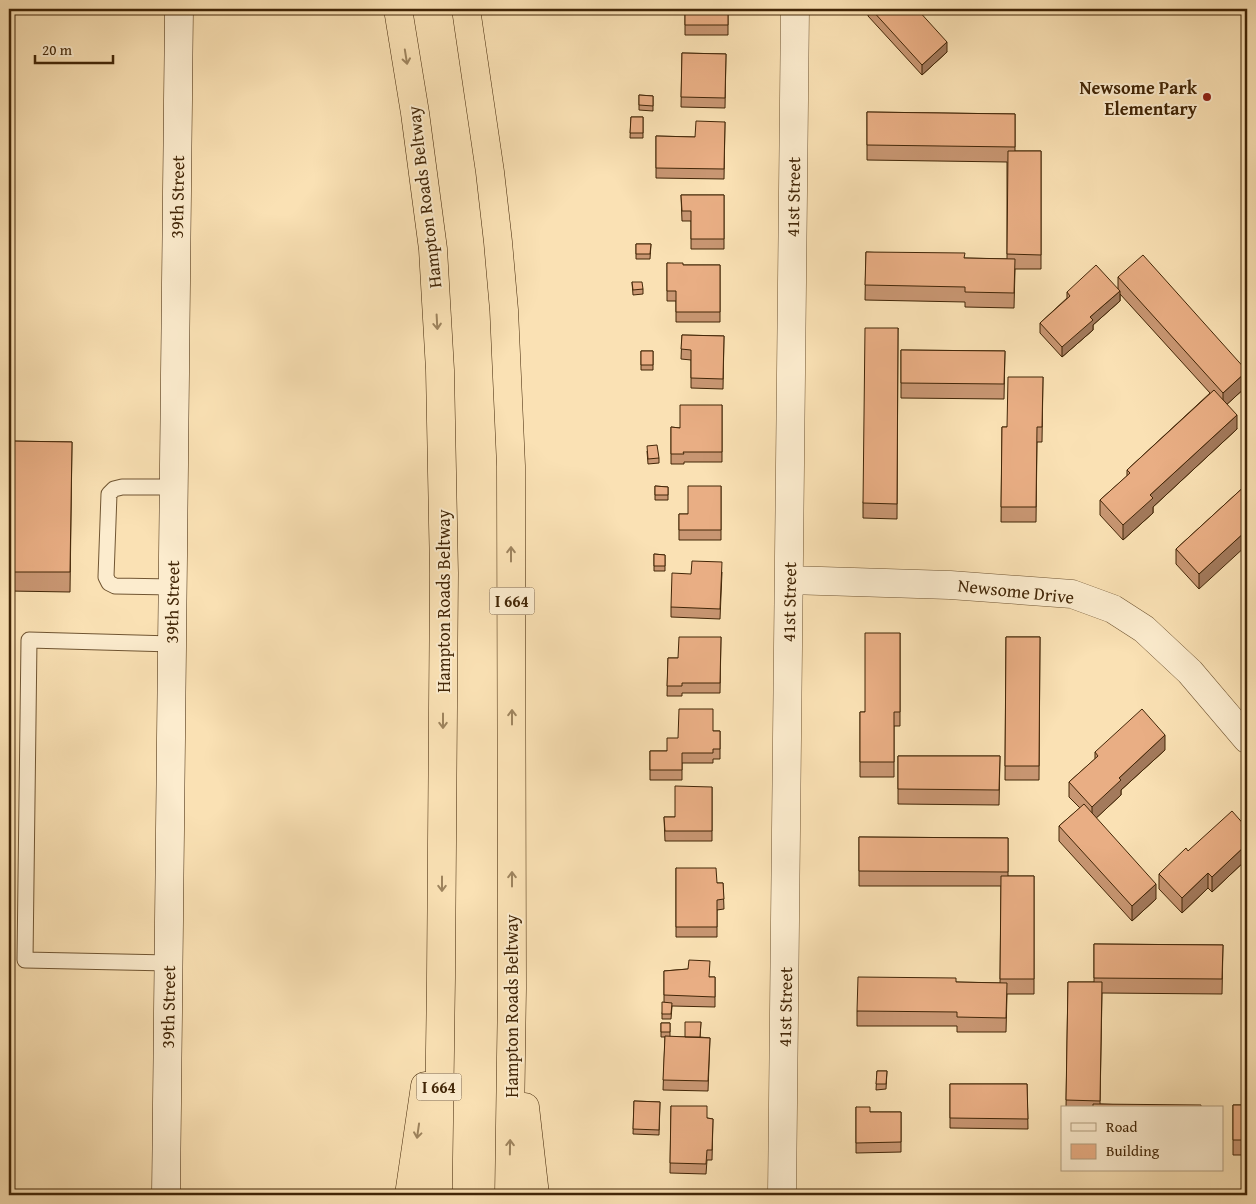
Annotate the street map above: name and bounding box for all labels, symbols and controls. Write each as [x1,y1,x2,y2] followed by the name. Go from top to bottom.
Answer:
[35,32,112,64] scale bar
[42,39,73,60] text: 20 m
[401,49,411,65] one-way arrow
[1079,74,1198,122] place label: Newsome Park Elementary
[1201,91,1213,103] marker: Newsome Park Elementary
[399,104,449,290] street label: Hampton Roads Beltway
[163,154,191,239] street label: 39th Street
[779,156,807,237] street label: 41st Street
[433,314,442,330] one-way arrow
[430,509,457,693] street label: Hampton Roads Beltway
[506,546,516,562] one-way arrow
[158,559,186,644] street label: 39th Street
[775,561,803,642] street label: 41st Street
[956,571,1076,611] street label: Newsome Drive
[490,588,534,614] road number: I 664
[507,709,517,725] one-way arrow
[438,713,448,729] one-way arrow
[507,871,517,888] one-way arrow
[437,876,447,892] one-way arrow
[498,914,525,1098] street label: Hampton Roads Beltway
[154,964,182,1049] street label: 39th Street
[771,966,799,1047] street label: 41st Street
[416,1074,462,1100] road number: I 664
[1061,1106,1224,1172] legend
[1106,1116,1137,1137] text: Road
[413,1122,423,1138] one-way arrow
[505,1139,515,1155] one-way arrow
[1106,1140,1160,1161] text: Building

